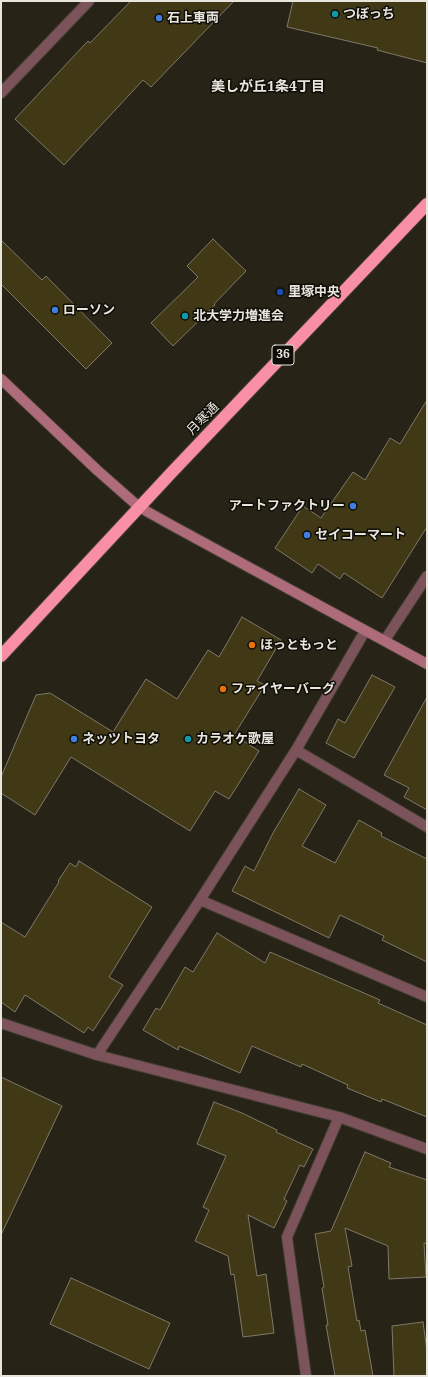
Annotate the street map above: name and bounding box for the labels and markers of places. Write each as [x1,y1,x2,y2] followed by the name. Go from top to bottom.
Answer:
[343,6,395,22] place label: つぼっち
[330,9,340,19] marker: つぼっち
[167,10,219,26] place label: 石上車両
[154,13,164,23] marker: 石上車両
[288,284,340,300] place label: 里塚中央
[275,287,285,297] marker: 里塚中央
[63,302,115,318] place label: ローソン
[50,305,60,315] marker: ローソン
[193,308,284,324] place label: 北大学力増進会
[180,311,190,321] marker: 北大学力増進会
[229,498,345,514] place label: アートファクトリー
[348,501,358,511] marker: アートファクトリー
[315,527,406,543] place label: セイコーマート
[302,530,312,540] marker: セイコーマート
[260,637,338,653] place label: ほっともっと
[247,640,257,650] marker: ほっともっと
[231,681,335,697] place label: ファイヤーバーグ
[218,684,228,694] marker: ファイヤーバーグ
[82,731,160,747] place label: ネッツトヨタ
[196,731,274,747] place label: カラオケ歌屋
[69,734,79,744] marker: ネッツトヨタ
[183,734,193,744] marker: カラオケ歌屋

